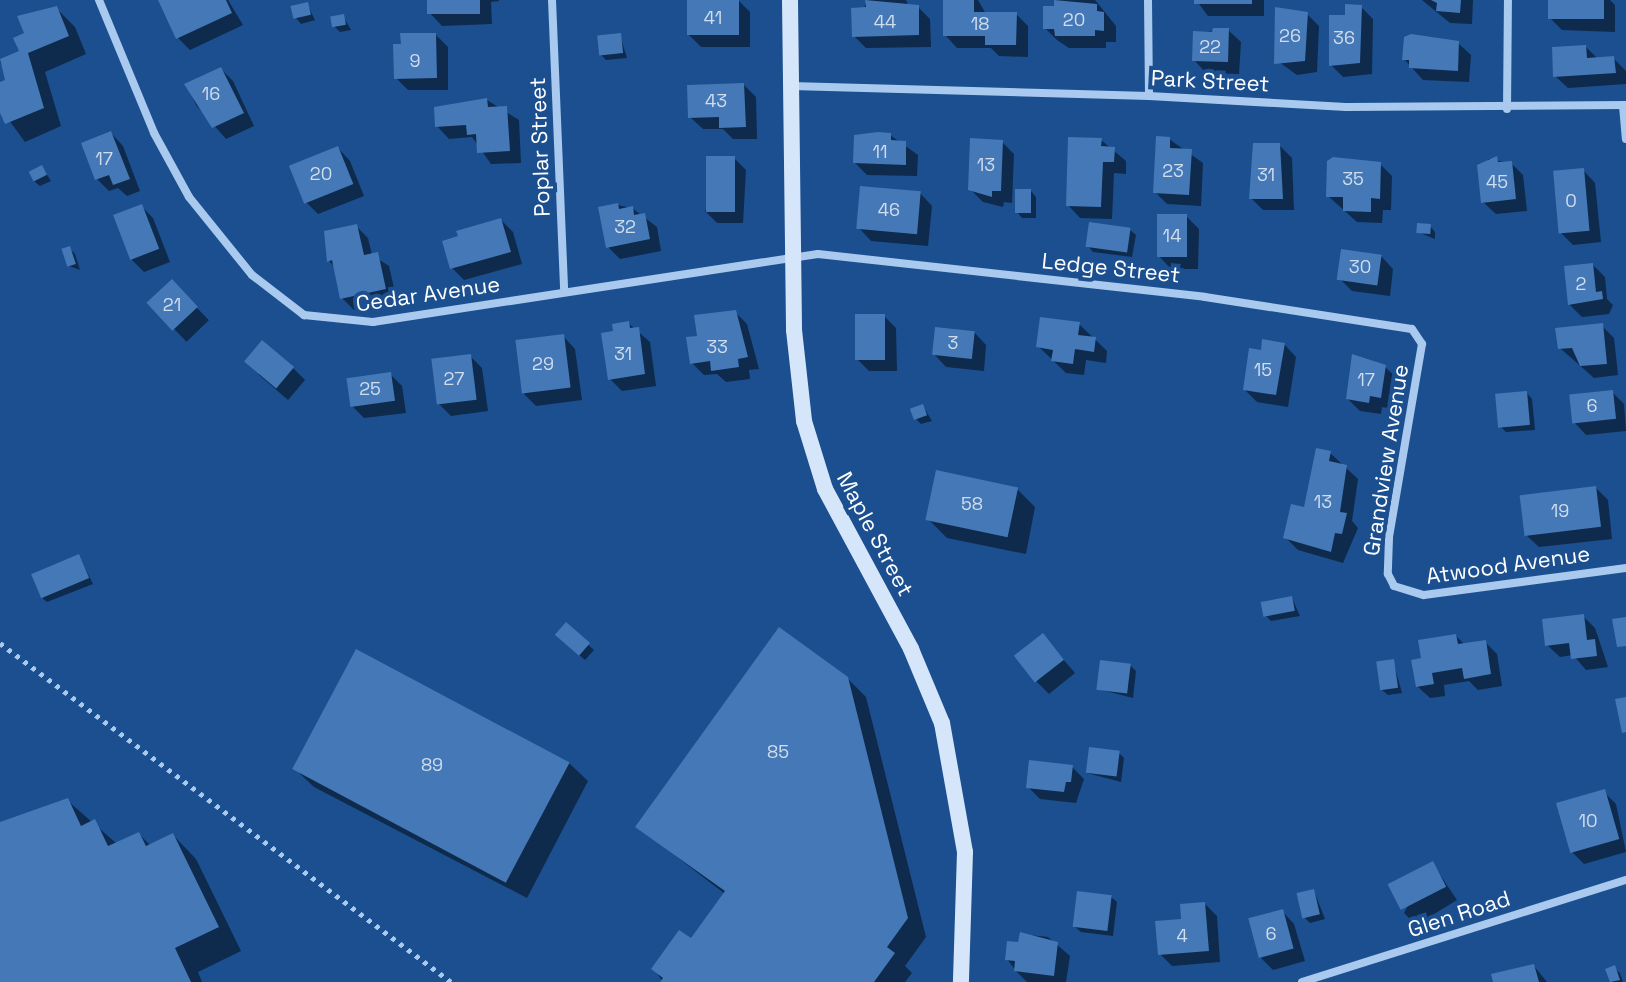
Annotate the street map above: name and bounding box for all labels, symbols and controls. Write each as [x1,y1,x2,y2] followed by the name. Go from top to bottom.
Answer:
[704,7,722,29] house number: 41
[1063,9,1085,31] house number: 20
[874,11,896,33] house number: 44
[971,13,989,35] house number: 18
[1279,25,1301,47] house number: 26
[1333,27,1355,49] house number: 36
[1199,36,1221,58] house number: 22
[409,50,421,72] house number: 9
[1150,65,1270,97] street label: Park Street
[524,77,556,217] street label: Poplar Street
[202,83,220,105] house number: 16
[705,90,727,112] house number: 43
[872,141,888,163] house number: 11
[95,148,113,170] house number: 17
[977,154,995,176] house number: 13
[1162,160,1184,182] house number: 23
[310,163,332,185] house number: 20
[1257,164,1275,186] house number: 31
[1342,168,1364,190] house number: 35
[1486,171,1508,193] house number: 45
[1565,190,1577,212] house number: 0
[878,199,900,221] house number: 46
[614,216,636,238] house number: 32
[1163,225,1181,247] house number: 14
[1040,248,1182,288] street label: Ledge Street
[1349,256,1371,278] house number: 30
[354,271,502,317] street label: Cedar Avenue
[1576,273,1586,295] house number: 2
[163,294,181,316] house number: 21
[948,332,958,354] house number: 3
[706,336,728,358] house number: 33
[614,343,632,365] house number: 31
[532,353,554,375] house number: 29
[1254,359,1272,381] house number: 15
[1358,362,1414,558] street label: Grandview Avenue
[444,368,464,390] house number: 27
[1357,369,1375,391] house number: 17
[359,378,381,400] house number: 25
[1586,395,1598,417] house number: 6
[831,467,919,601] street label: Maple Street
[1314,491,1332,513] house number: 13
[961,493,983,515] house number: 58
[1551,500,1569,522] house number: 19
[1424,540,1592,590] street label: Atwood Avenue
[767,741,789,763] house number: 85
[421,754,443,776] house number: 89
[1578,810,1598,832] house number: 10
[1404,885,1514,943] street label: Glen Road
[1265,923,1277,945] house number: 6
[1176,925,1188,947] house number: 4

